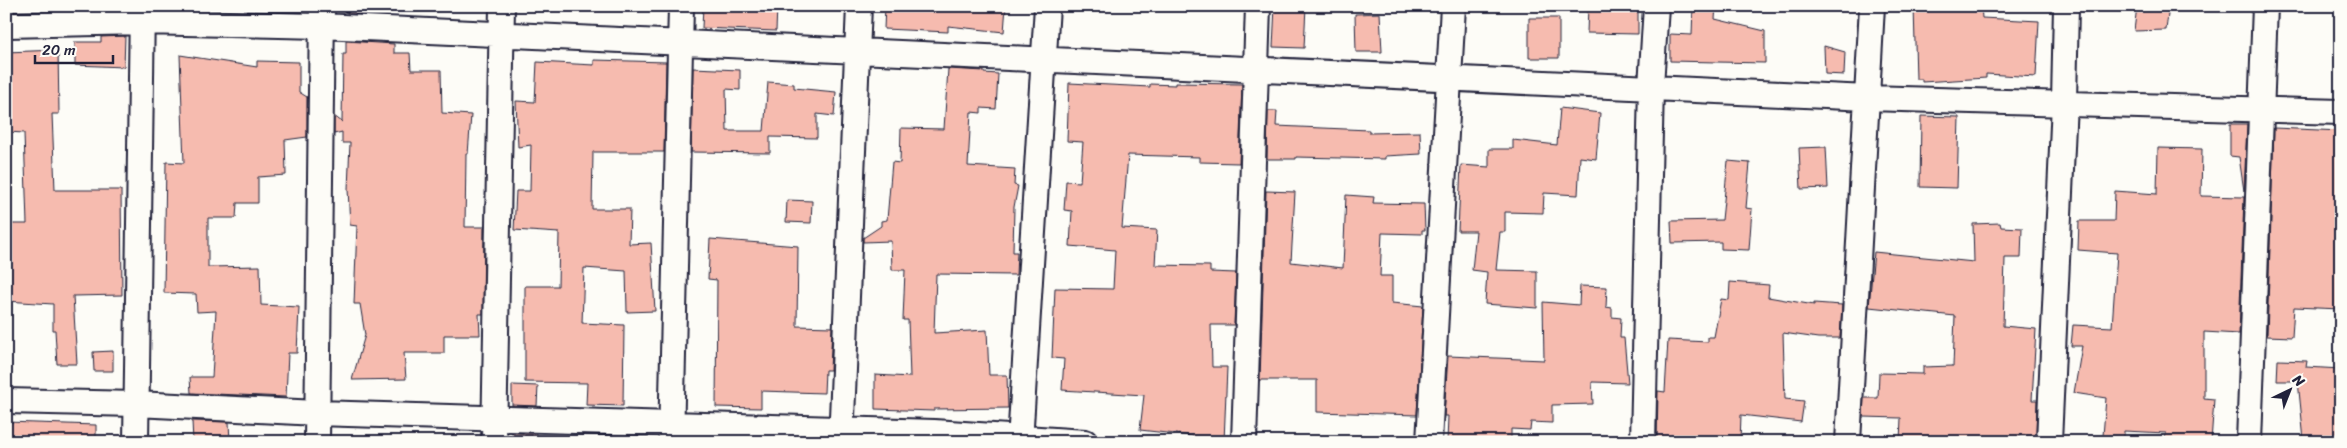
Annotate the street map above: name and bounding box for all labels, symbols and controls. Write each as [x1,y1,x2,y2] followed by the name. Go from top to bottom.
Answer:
[35,32,112,64] scale bar
[42,37,76,63] text: 20 m
[2264,366,2314,416] north arrow
[2286,368,2311,394] text: N

